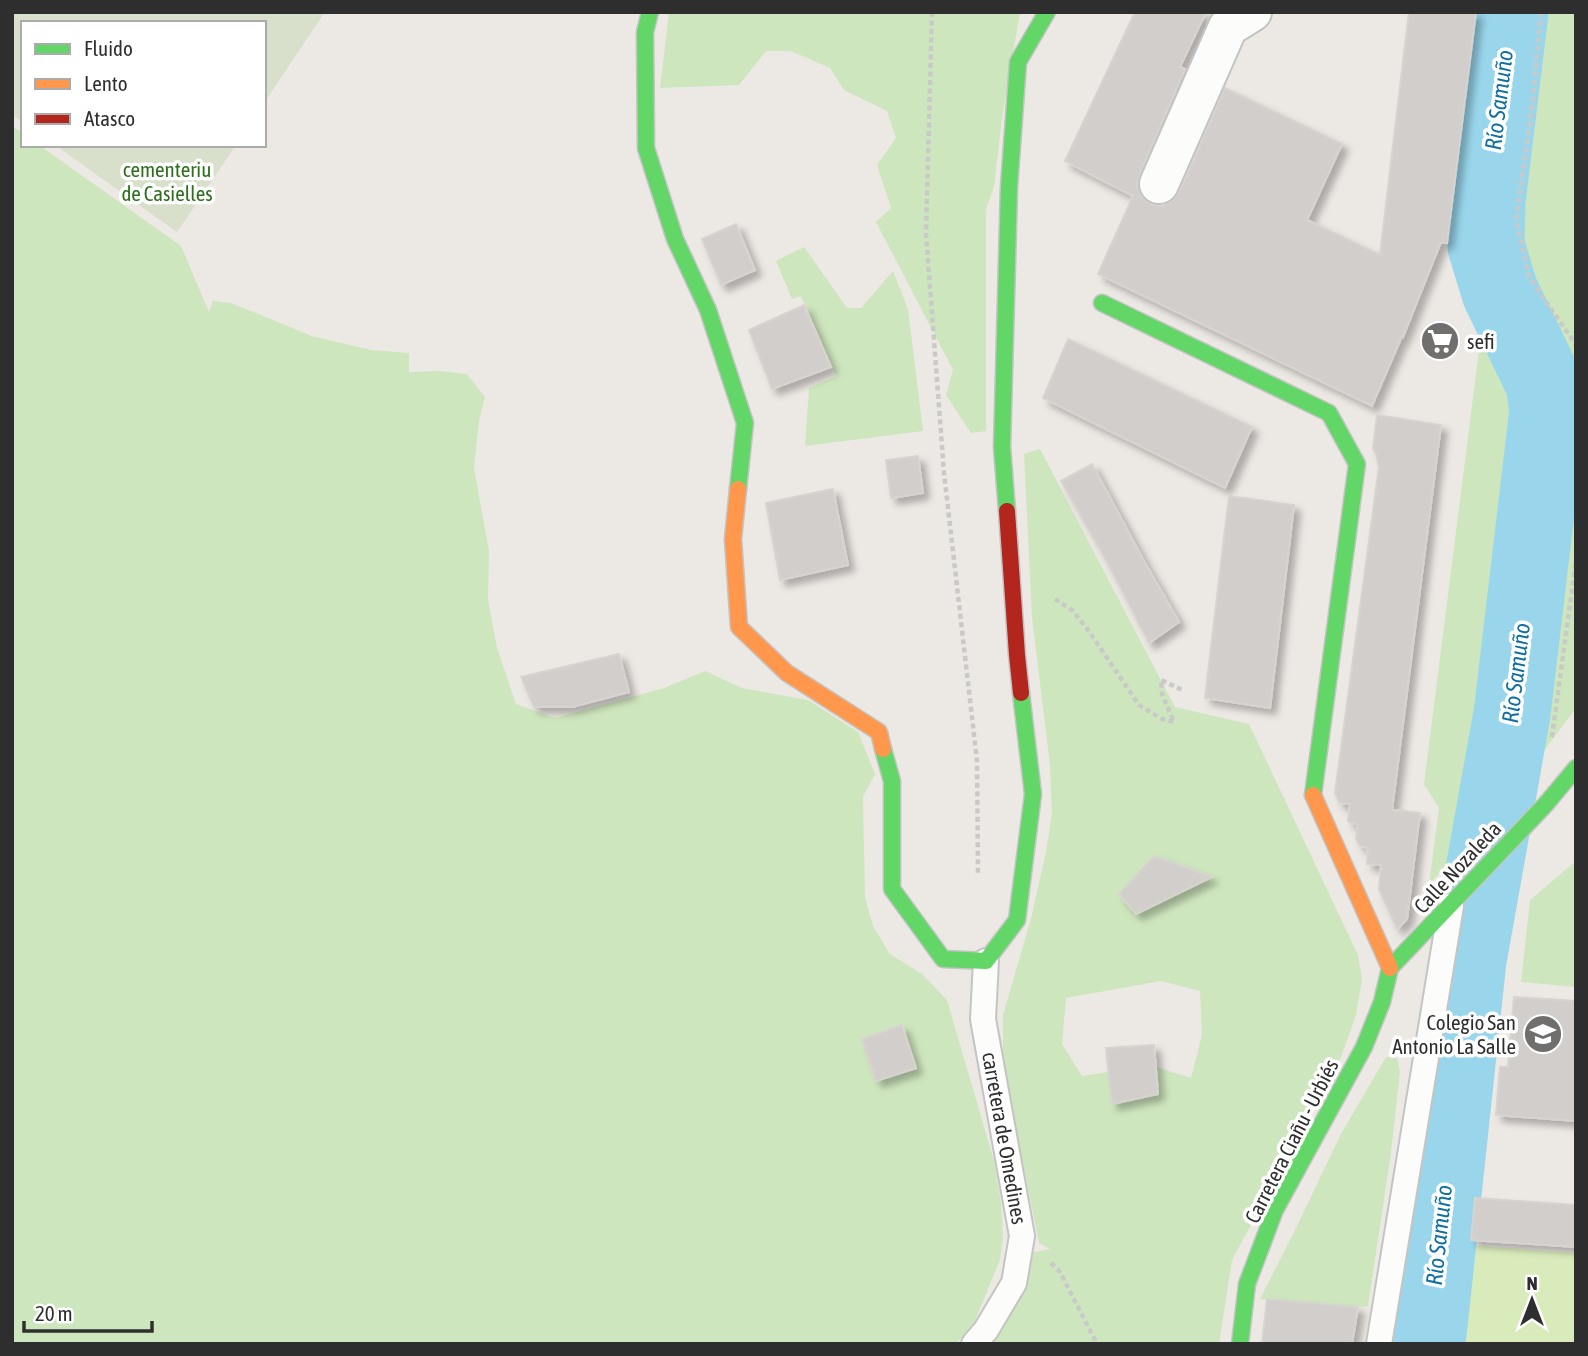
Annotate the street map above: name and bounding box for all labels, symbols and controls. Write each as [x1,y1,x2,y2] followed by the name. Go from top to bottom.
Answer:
[21,21,266,147] legend
[84,36,133,60] text: Fluido
[1480,48,1518,152] water label: Río Samuño
[84,71,128,95] text: Lento
[84,106,135,130] text: Atasco
[121,157,213,205] park label: cementeriu de Casielles
[1419,320,1461,362] supermarket icon: sefi
[1467,329,1495,353] place label: sefi
[1497,621,1535,725] water label: Río Samuño
[1409,816,1505,918] street label: Calle Nozaleda
[1392,1010,1516,1058] place label: Colegio San Antonio La Salle
[1522,1013,1564,1055] school or university icon: Colegio San Antonio La Salle
[978,1050,1032,1226] street label: carretera de Omedines
[1239,1055,1343,1227] street label: Carretera Ciañu - Urbiés
[1421,1184,1457,1286] water label: Río Samuño
[1497,1265,1567,1335] north arrow
[1526,1272,1538,1294] text: N
[24,1290,152,1334] scale bar
[35,1301,73,1325] text: 20 m

